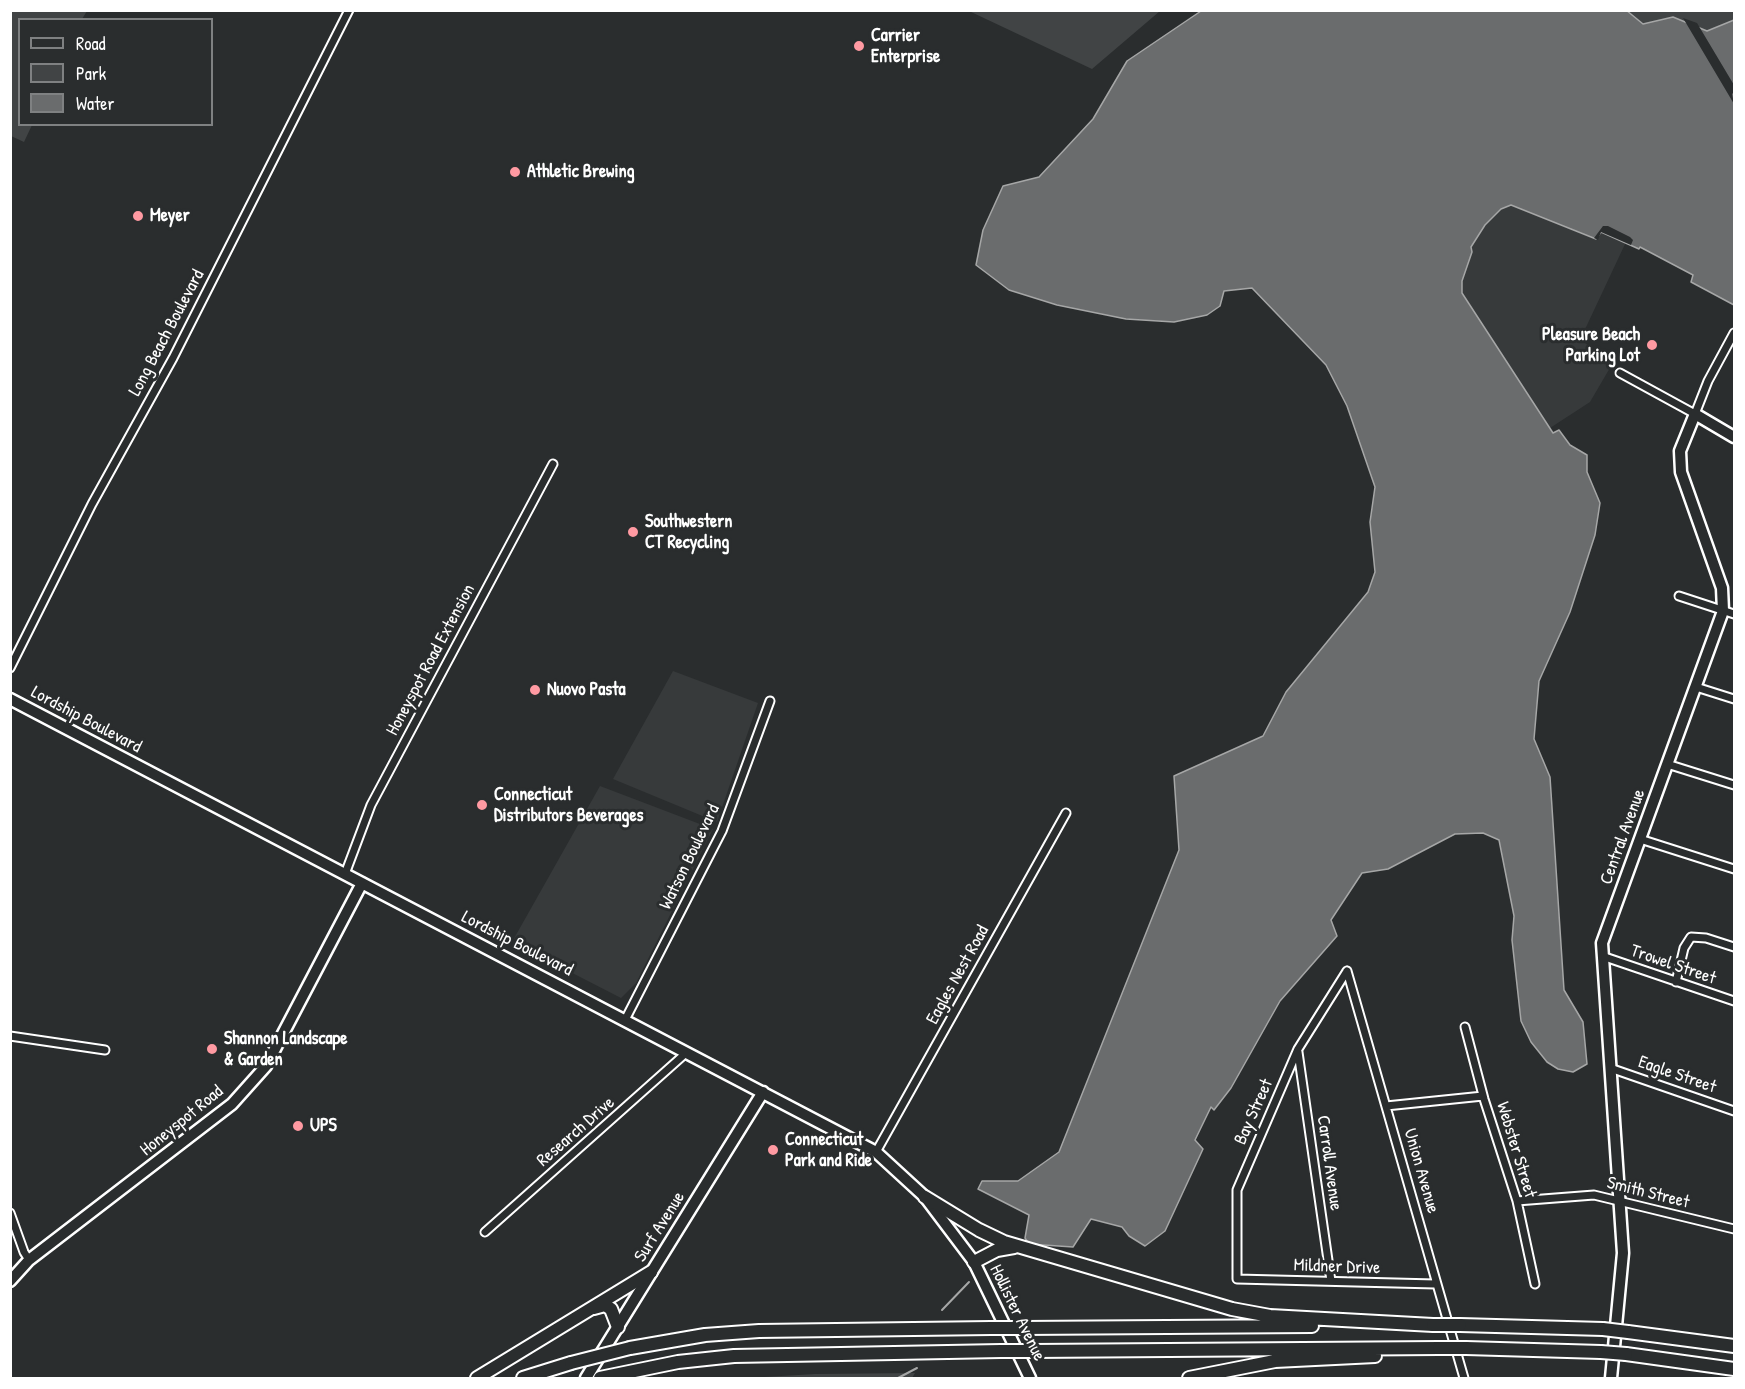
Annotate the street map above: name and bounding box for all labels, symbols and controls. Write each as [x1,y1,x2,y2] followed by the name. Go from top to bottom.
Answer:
[18,18,213,126] legend
[871,25,940,68] place label: Carrier Enterprise
[76,31,106,56] text: Road
[852,39,866,53] marker: Carrier Enterprise
[76,61,106,86] text: Park
[76,91,114,116] text: Water
[527,161,635,183] place label: Athletic Brewing
[508,165,522,179] marker: Athletic Brewing
[150,205,190,227] place label: Meyer
[131,209,145,223] marker: Meyer
[125,266,209,400] street label: Long Beach Boulevard
[1542,324,1640,366] place label: Pleasure Beach Parking Lot
[1645,338,1659,352] marker: Pleasure Beach Parking Lot
[645,511,732,554] place label: Southwestern CT Recycling
[626,525,640,539] marker: Southwestern CT Recycling
[382,581,480,739] street label: Honeyspot Road Extension
[547,679,626,701] place label: Nuovo Pasta
[27,682,145,758] street label: Lordship Boulevard
[528,683,542,697] marker: Nuovo Pasta
[494,784,643,826] place label: Connecticut Distributors Beverages
[1596,786,1650,888] street label: Central Avenue
[475,798,489,812] marker: Connecticut Distributors Beverages
[655,801,725,913] street label: Watson Boulevard
[458,907,576,981] street label: Lordship Boulevard
[922,922,994,1028] street label: Eagles Nest Road
[1627,940,1719,990] street label: Trowel Street
[224,1028,347,1070] place label: Shannon Landscape & Garden
[205,1042,219,1056] marker: Shannon Landscape & Garden
[1635,1052,1719,1098] street label: Eagle Street
[1230,1076,1278,1148] street label: Bay Street
[136,1081,228,1161] street label: Honeyspot Road
[533,1092,619,1172] street label: Research Drive
[1491,1100,1541,1200] street label: Webster Street
[1312,1114,1346,1212] street label: Carroll Avenue
[310,1115,337,1137] place label: UPS
[291,1119,305,1133] marker: UPS
[1399,1126,1443,1216] street label: Union Avenue
[785,1129,872,1172] place label: Connecticut Park and Ride
[766,1143,780,1157] marker: Connecticut Park and Ride
[1604,1172,1692,1214] street label: Smith Street
[630,1188,690,1266] street label: Surf Avenue
[1293,1255,1381,1279] street label: Mildner Drive
[984,1261,1050,1365] street label: Hollister Avenue

